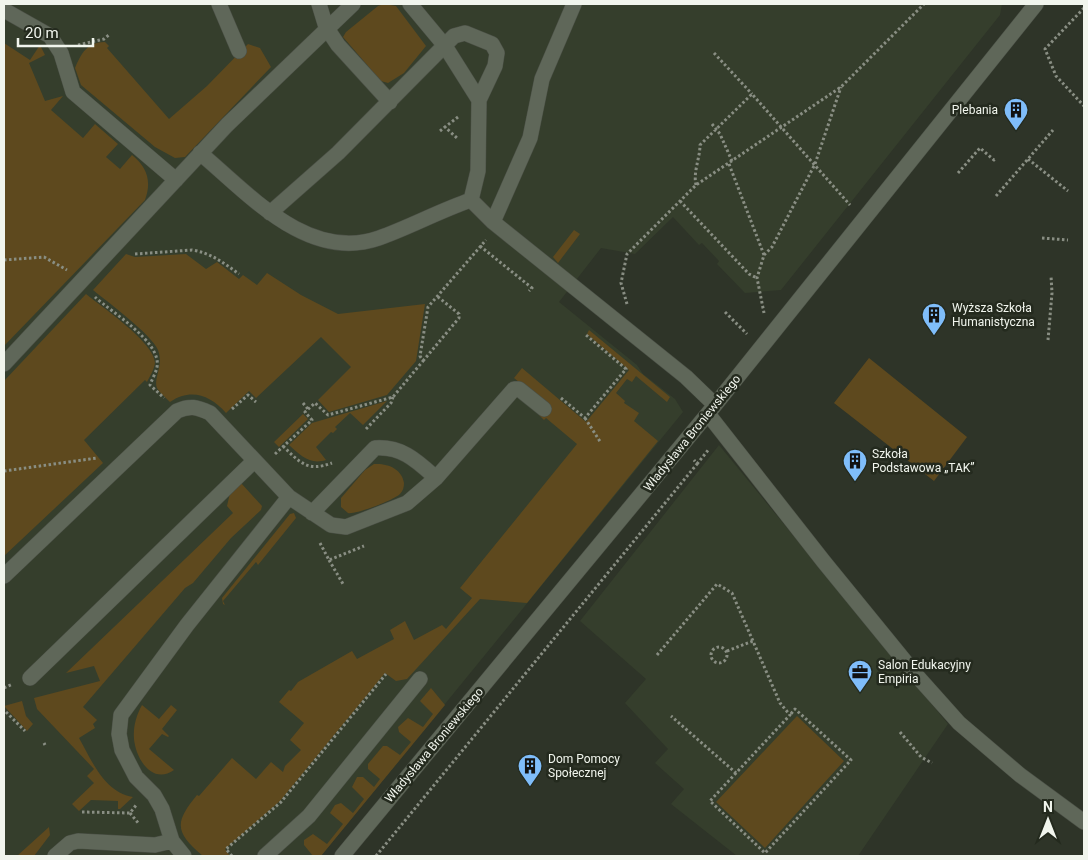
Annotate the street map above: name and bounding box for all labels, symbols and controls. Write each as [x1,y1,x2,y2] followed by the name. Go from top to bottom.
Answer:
[18,15,92,47] scale bar
[25,24,59,42] text: 20 m
[1003,97,1029,131] building icon: Plebania
[952,103,998,117] place label: Plebania
[952,301,1035,329] place label: Wyższa Szkoła Humanistyczna
[921,302,947,336] building icon: Wyższa Szkoła Humanistyczna
[641,372,743,494] street label: Władysława Broniewskiego
[872,447,975,475] place label: Szkoła Podstawowa „TAK”
[842,448,868,482] building icon: Szkoła Podstawowa „TAK”
[878,658,971,686] place label: Salon Edukacyjny Empiria
[847,659,873,693] office icon: Salon Edukacyjny Empiria
[382,685,486,805] street label: Władysława Broniewskiego
[548,752,620,780] place label: Dom Pomocy Społecznej
[517,753,543,787] building icon: Dom Pomocy Społecznej
[1023,795,1073,845] north arrow
[1043,799,1053,815] text: N

